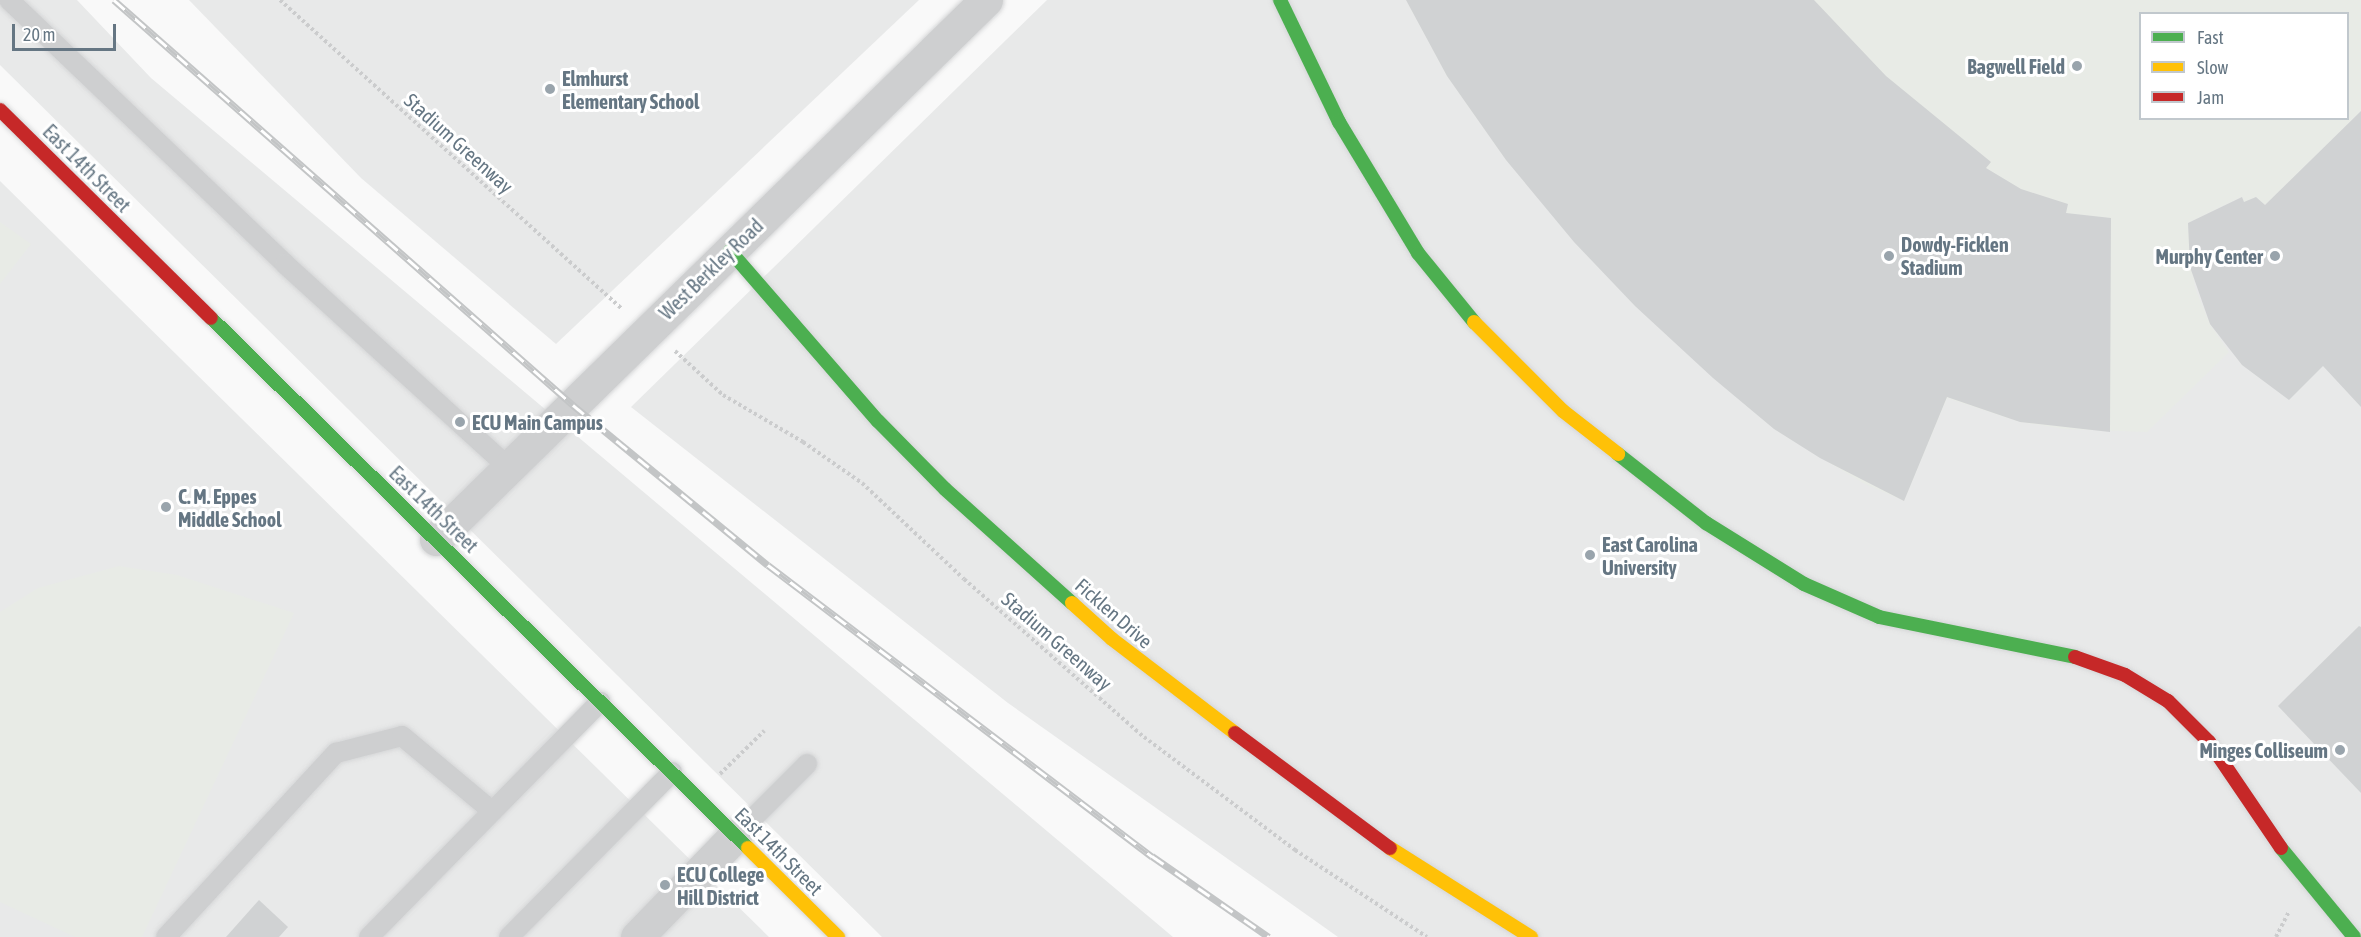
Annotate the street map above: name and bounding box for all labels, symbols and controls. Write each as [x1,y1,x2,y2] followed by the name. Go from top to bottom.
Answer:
[15,12,118,50] scale bar
[2139,12,2349,120] legend
[23,24,55,45] text: 20 m
[2197,27,2224,48] text: Fast
[1967,54,2065,78] place label: Bagwell Field
[2197,57,2228,78] text: Slow
[2070,59,2084,73] marker: Bagwell Field
[562,66,699,113] place label: Elmhurst Elementary School
[543,82,557,96] marker: Elmhurst Elementary School
[2197,87,2224,108] text: Jam
[400,88,518,198] street label: Stadium Greenway
[38,119,136,217] street label: East 14th Street
[654,213,768,325] street label: West Berkley Road
[1901,232,2009,279] place label: Dowdy-Ficklen Stadium
[2156,244,2263,268] place label: Murphy Center
[1882,249,1896,263] marker: Dowdy-Ficklen Stadium
[2268,249,2282,263] marker: Murphy Center
[472,410,603,434] place label: ECU Main Campus
[453,415,467,429] marker: ECU Main Campus
[385,461,483,557] street label: East 14th Street
[178,484,281,531] place label: C. M. Eppes Middle School
[159,500,173,514] marker: C. M. Eppes Middle School
[1602,532,1698,579] place label: East Carolina University
[1583,548,1597,562] marker: East Carolina University
[1071,573,1157,653] street label: Ficklen Drive
[997,587,1117,695] street label: Stadium Greenway
[2199,738,2328,762] place label: Minges Colliseum
[2333,743,2347,757] marker: Minges Colliseum
[730,802,828,900] street label: East 14th Street
[677,862,764,909] place label: ECU College Hill District
[658,878,672,892] marker: ECU College Hill District

